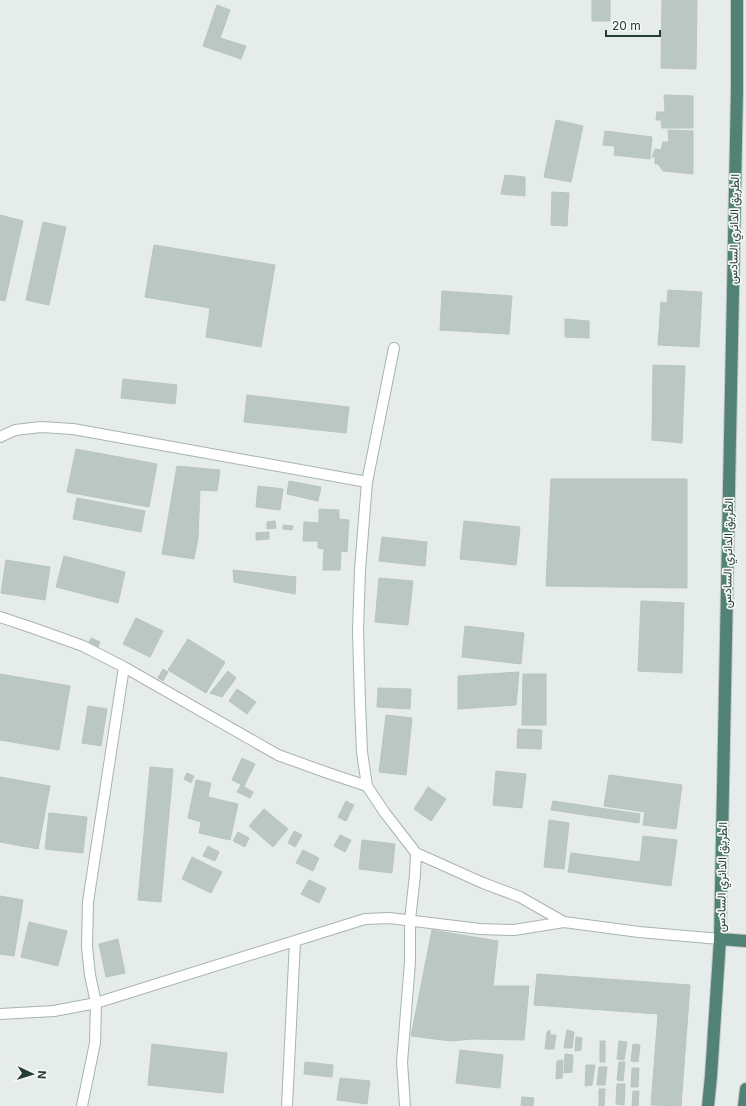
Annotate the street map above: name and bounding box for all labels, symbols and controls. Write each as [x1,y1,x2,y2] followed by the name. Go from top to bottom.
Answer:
[606,12,660,38] scale bar
[612,18,641,33] text: 20 m
[725,174,745,284] street label: الطريق الدائري السادس
[719,498,739,608] street label: الطريق الدائري السادس
[713,822,733,932] street label: الطريق الدائري السادس
[12,1054,52,1094] north arrow
[35,1070,49,1079] text: N

